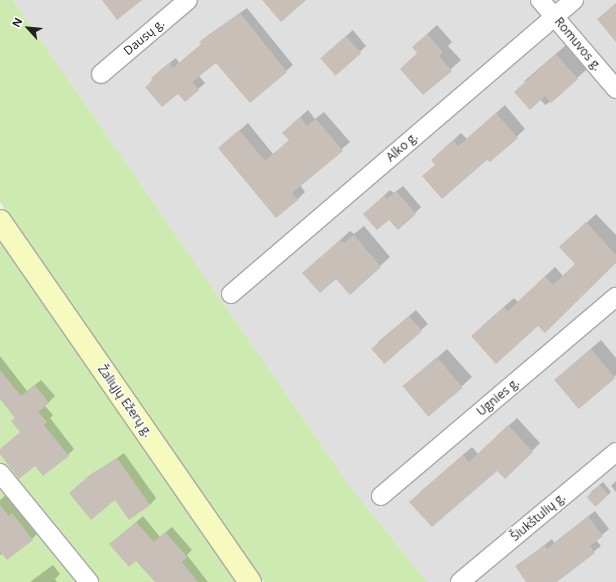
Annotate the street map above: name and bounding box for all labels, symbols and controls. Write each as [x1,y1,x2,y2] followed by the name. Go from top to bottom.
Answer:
[8,8,48,48] north arrow
[8,15,26,30] text: N
[552,15,604,73] street label: Romuvos g.
[121,16,167,58] street label: Dausų g.
[383,129,421,165] street label: Alko g.
[95,362,155,440] street label: Žaliųjų Ežerų g.
[474,375,522,419] street label: Ugnies g.
[508,490,568,544] street label: Šiukštulių g.

